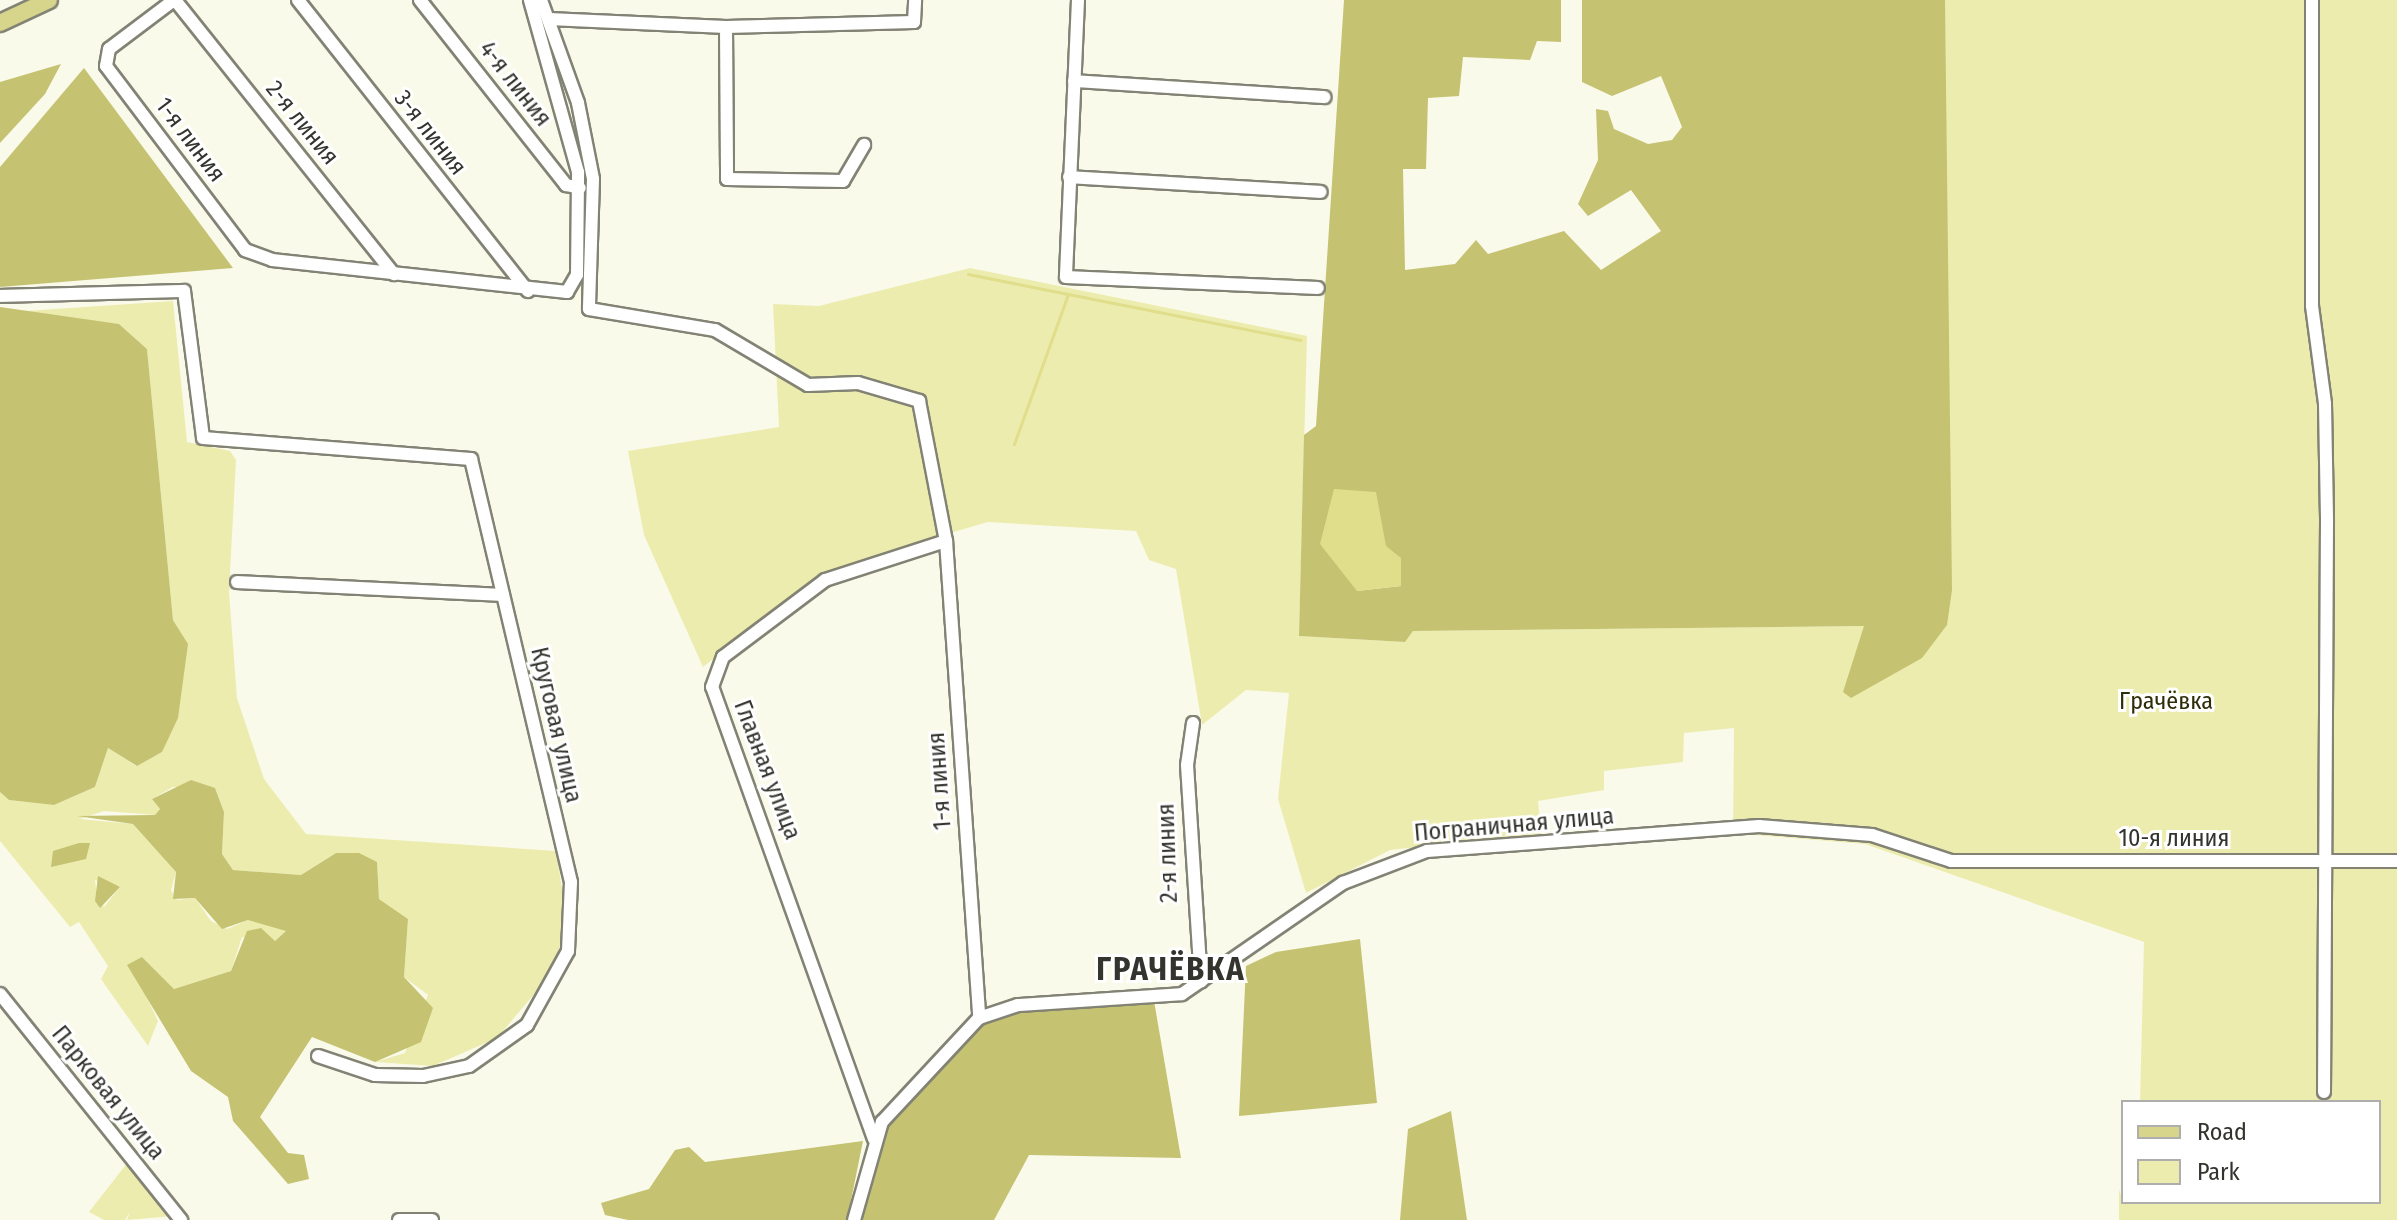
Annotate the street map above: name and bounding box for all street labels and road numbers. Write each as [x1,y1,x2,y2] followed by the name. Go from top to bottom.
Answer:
[473,36,557,132] street label: 4-я линия
[260,75,344,171] street label: 2-я линия
[388,85,472,181] street label: 3-я линия
[149,92,231,188] street label: 1-я линия
[524,644,588,806] street label: Круговая улица
[727,696,807,844] street label: Главная улица
[922,731,958,831] street label: 1-я линия
[1413,802,1615,848] street label: Пограничная улица
[1152,803,1184,903] street label: 2-я линия
[2119,825,2229,853] street label: 10-я линия
[45,1020,171,1166] street label: Парковая улица

